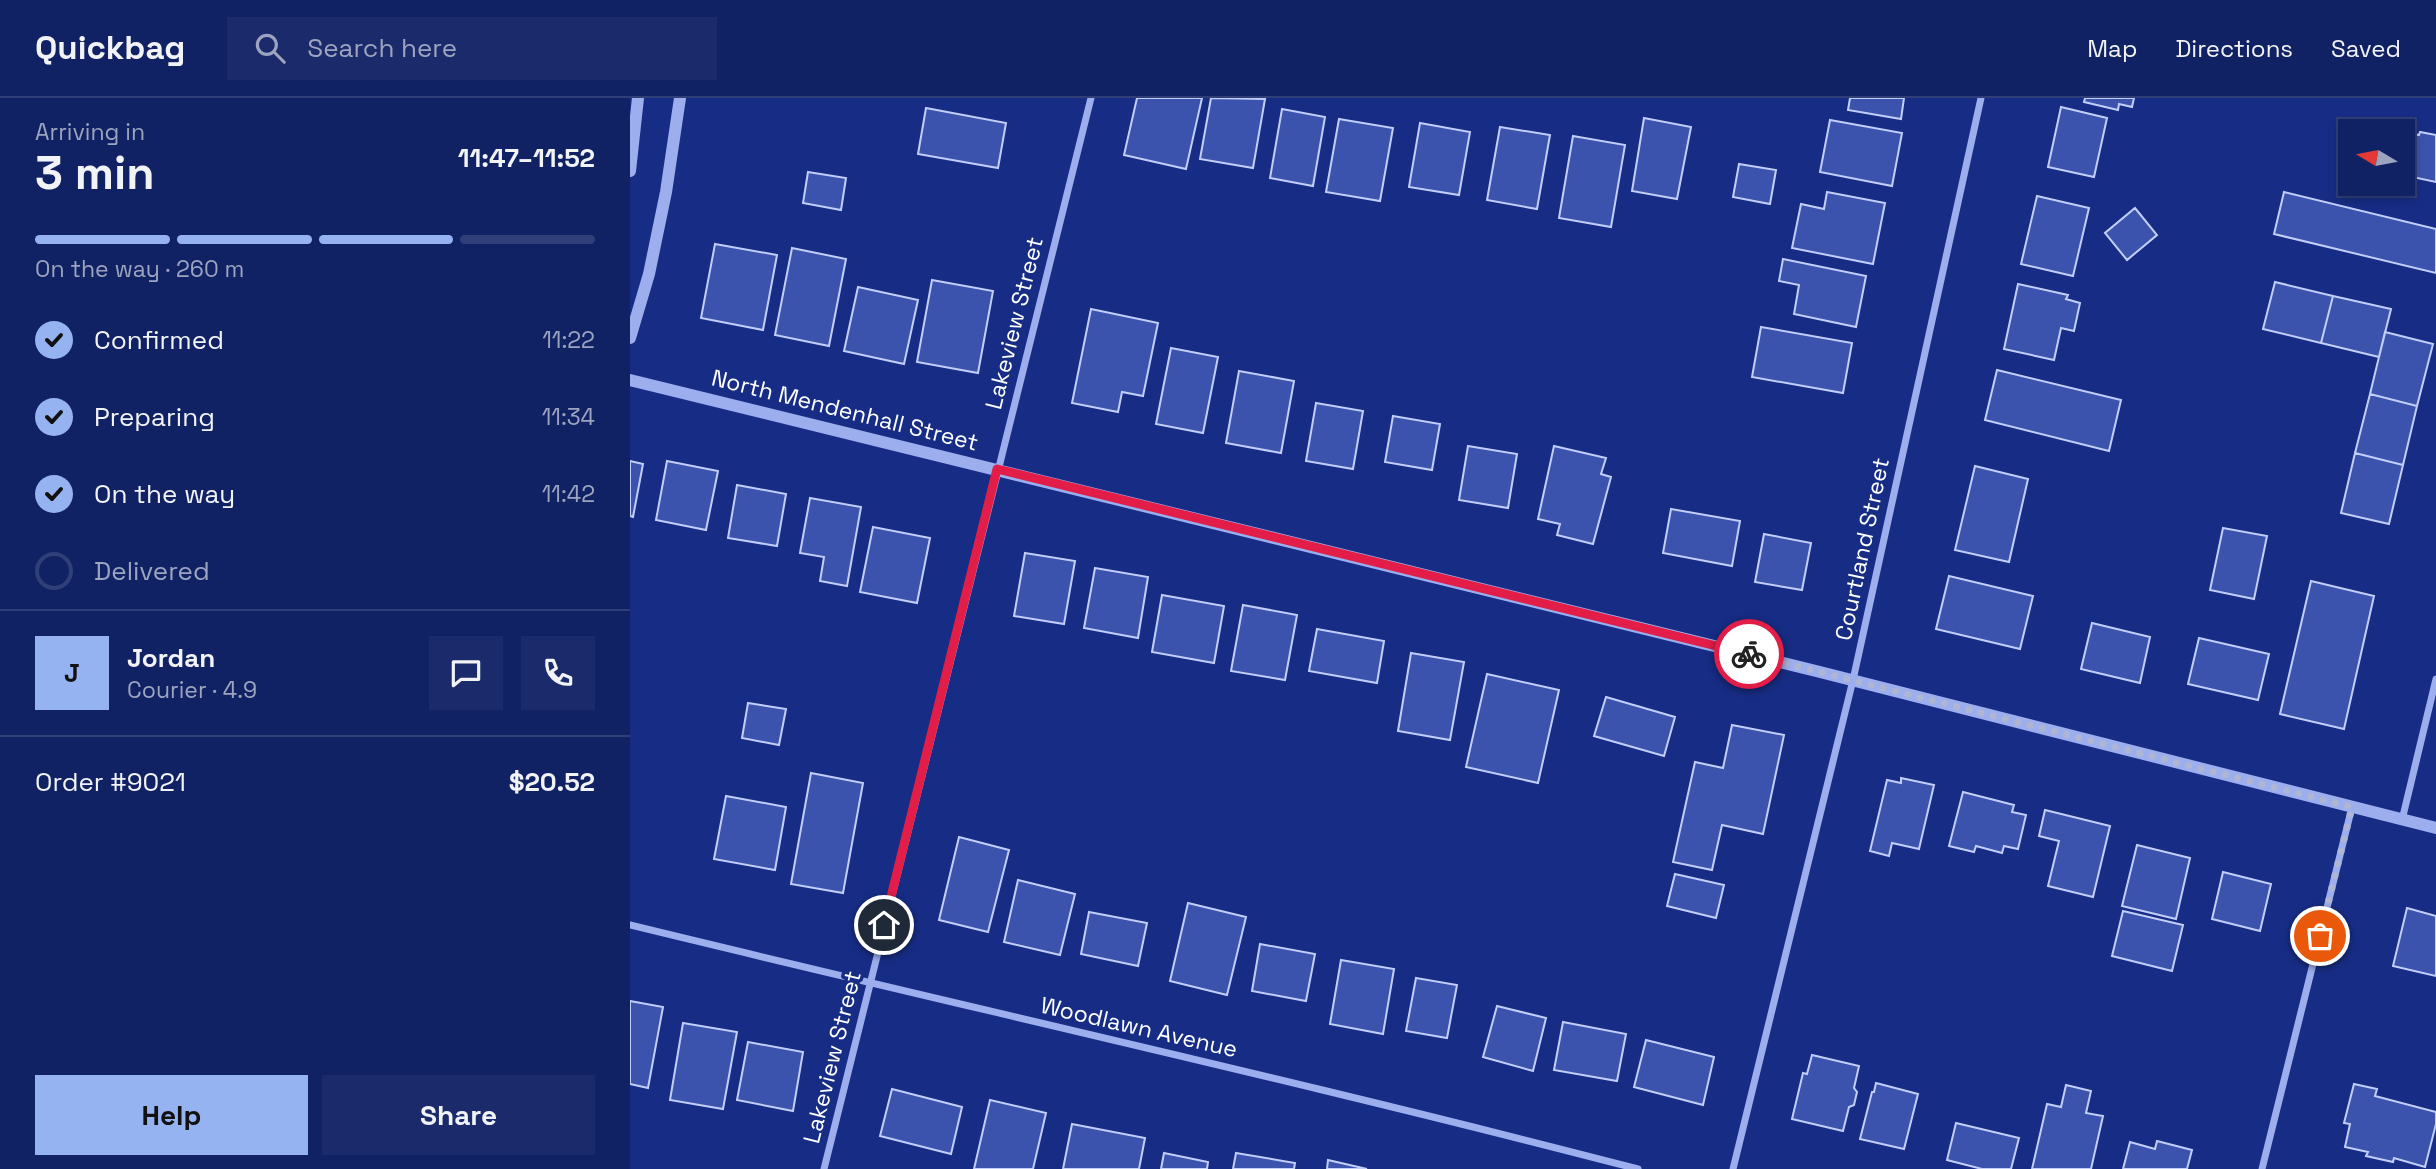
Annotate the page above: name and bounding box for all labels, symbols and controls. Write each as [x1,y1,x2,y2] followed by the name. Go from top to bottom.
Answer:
[227,17,717,80] search box
[35,27,185,69] text: Quickbag
[251,29,289,67] icon: search
[307,31,457,65] text: Search here
[2087,33,2137,64] text: Map
[2175,33,2293,64] text: Directions
[2331,33,2401,64] text: Saved
[35,117,145,147] text: Arriving in
[2338,119,2415,196] north arrow
[2338,119,2415,196] map controls
[458,141,595,175] text: 11:47–11:52
[35,144,155,202] text: 3 min
[978,234,1050,412] street label: Lakeview Street
[35,254,244,284] text: On the way · 260 m
[35,321,73,359] icon: check
[94,323,224,357] text: Confirmed
[542,325,595,355] text: 11:22
[709,362,981,458] street label: North Mendenhall Street
[35,398,73,436] icon: check
[94,400,215,434] text: Preparing
[542,402,595,432] text: 11:34
[1828,455,1896,643] street label: Courtland Street
[35,475,73,513] icon: check
[94,477,235,511] text: On the way
[542,479,595,509] text: 11:42
[94,554,210,588] text: Delivered
[1714,619,1784,689] courier
[1730,635,1768,673] icon: bike
[429,636,503,710] button: chat
[521,636,595,710] button: phone
[127,641,215,675] text: Jordan
[64,656,80,690] text: J
[127,675,257,705] text: Courier · 4.9
[35,765,186,799] text: Order #9021
[509,765,595,799] text: $20.52
[854,895,914,955] pin
[865,906,903,944] icon: home
[2290,906,2350,966] pin
[2301,917,2339,955] icon: bag
[796,968,868,1146] street label: Lakeview Street
[1038,990,1240,1064] street label: Woodlawn Avenue
[35,1075,308,1155] button: Help
[322,1075,595,1155] button: Share

